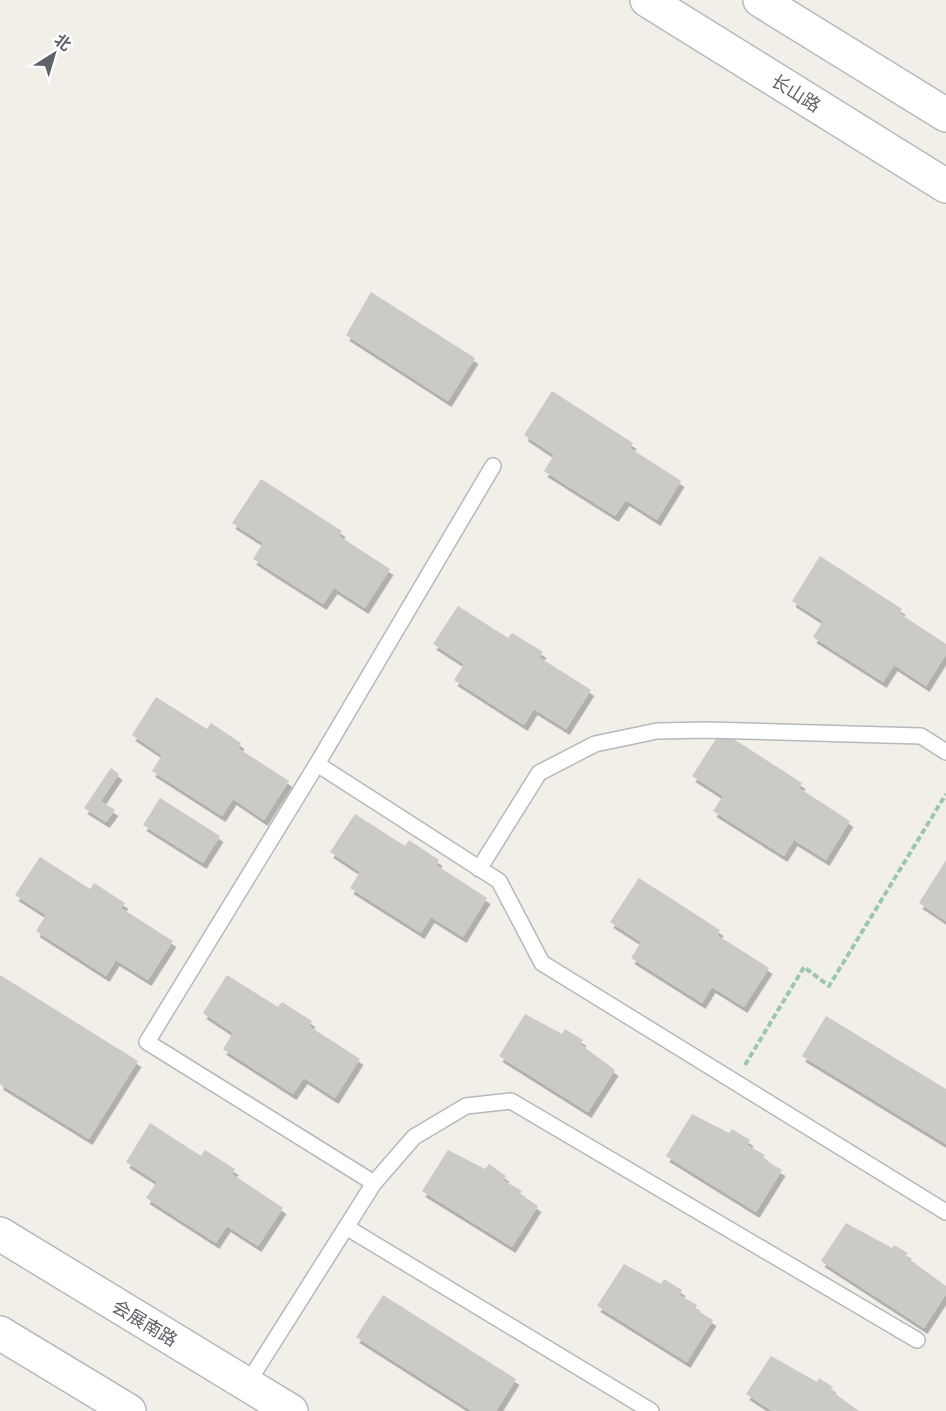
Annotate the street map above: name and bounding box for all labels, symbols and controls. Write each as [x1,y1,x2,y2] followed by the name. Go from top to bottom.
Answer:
[24,24,84,84] north arrow
[51,29,75,55] text: 北
[767,69,825,117] street label: 长山路
[108,1295,182,1351] street label: 会展南路

